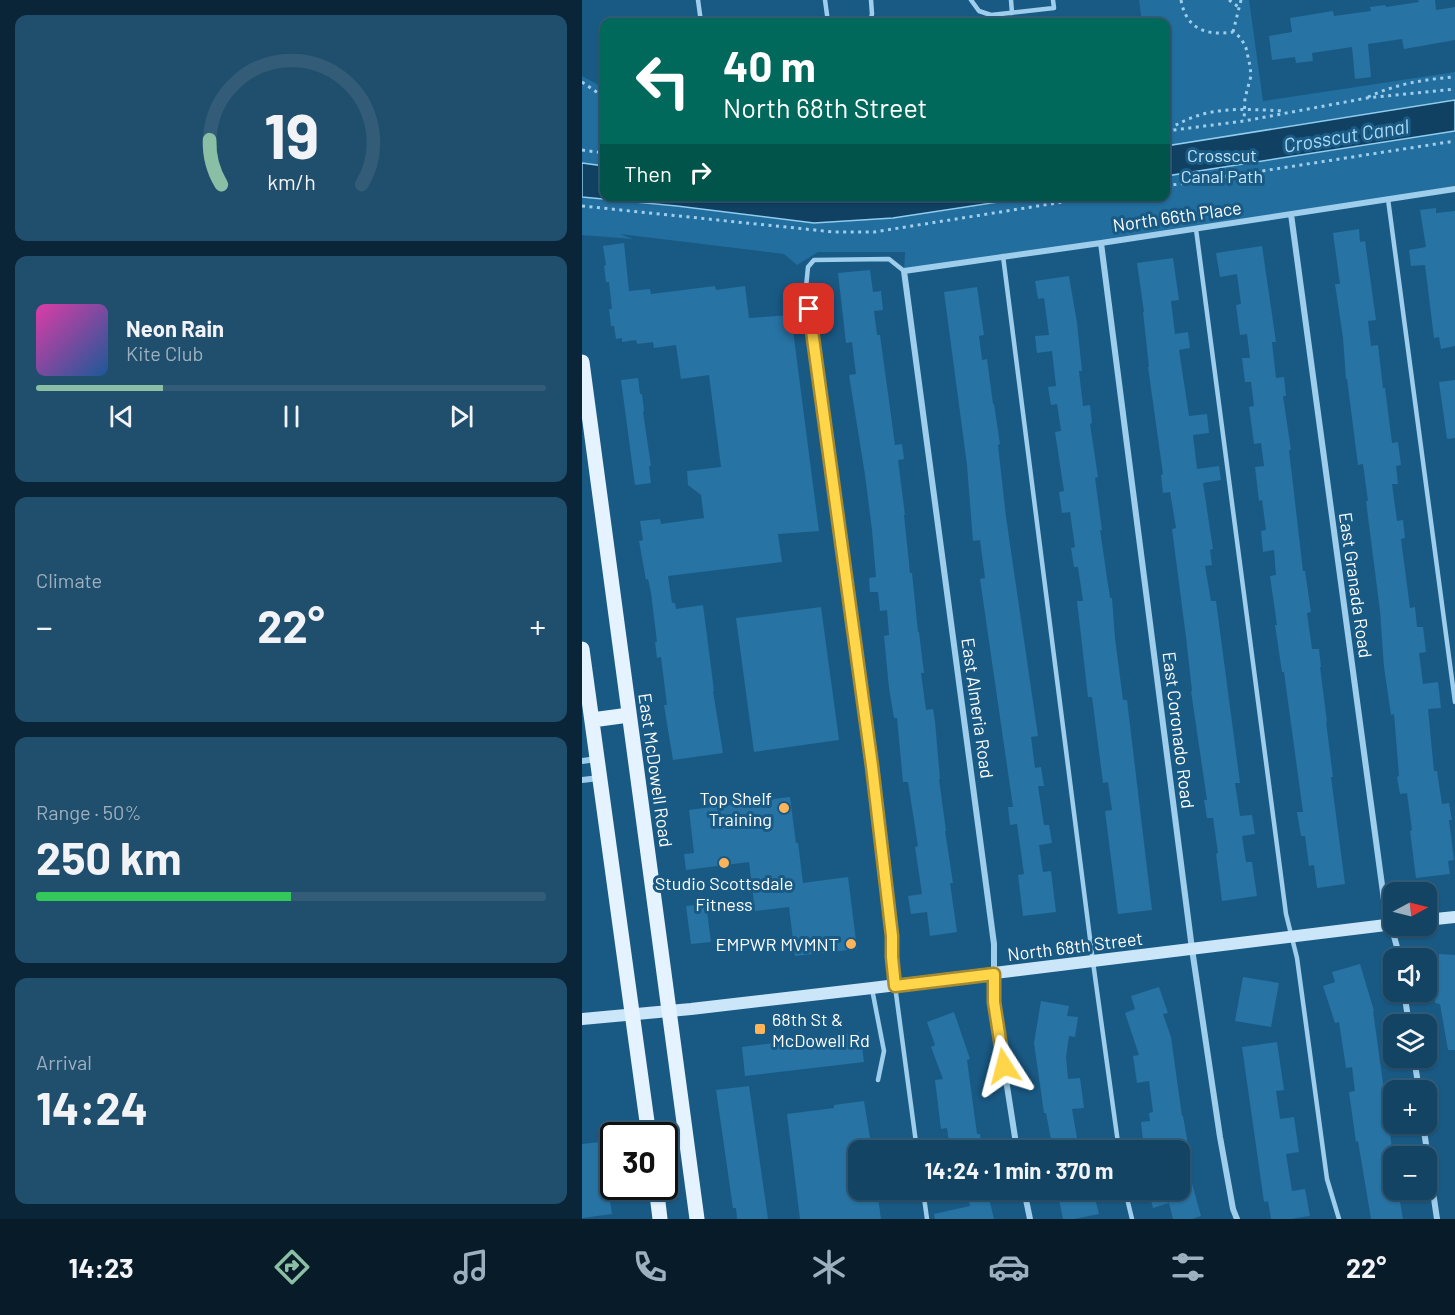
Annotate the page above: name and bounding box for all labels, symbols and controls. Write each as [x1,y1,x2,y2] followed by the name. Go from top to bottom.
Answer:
[723,40,816,90] text: 40 m
[624,42,702,120] icon: left
[723,91,927,123] text: North 68th Street
[263,97,319,171] text: 19
[1282,113,1411,157] water label: Crosscut Canal
[1181,144,1263,187] park label: Crosscut Canal Path
[684,156,717,189] icon: right
[624,160,672,186] text: Then
[267,169,315,194] text: km/h
[1111,196,1243,236] street label: North 66th Place
[783,283,834,334] pin
[792,292,825,325] icon: arrive
[126,315,224,341] text: Neon Rain
[126,341,203,365] text: Kite Club
[105,400,138,433] icon: previous
[275,400,308,433] icon: pause
[445,400,478,433] icon: next
[1335,511,1377,659] street label: East Granada Road
[36,568,102,592] text: Climate
[257,598,325,652] text: 22°
[36,606,53,646] text: −
[529,606,546,646] text: +
[957,636,999,780] street label: East Almeria Road
[1158,650,1200,810] street label: East Coronado Road
[634,691,678,849] street label: East McDowell Road
[699,787,772,830] place label: Top Shelf Training
[36,800,141,824] text: Range · 50%
[777,801,791,815] marker: Top Shelf Training
[36,830,182,884] text: 250 km
[717,856,731,870] marker: Studio Scottsdale Fitness
[655,872,793,915] place label: Studio Scottsdale Fitness
[1383,882,1437,936] north arrow
[1383,882,1437,1200] map controls
[1006,927,1144,965] street label: North 68th Street
[716,933,839,955] place label: EMPWR MVMNT
[844,937,858,951] marker: EMPWR MVMNT
[1383,948,1437,1002] button: sound
[772,1008,870,1051] place label: 68th St & McDowell Rd
[1383,1014,1437,1068] button: layers
[753,1022,767,1036] marker: 68th St & McDowell Rd
[972,1034,1036,1098] position arrow
[36,1050,92,1074] text: Arrival
[36,1080,148,1134] text: 14:24
[1383,1080,1437,1134] button: +
[600,1122,678,1200] speed limit sign: 30
[1383,1146,1437,1200] button: −
[925,1157,1113,1183] text: 14:24 · 1 min · 370 m
[271,1246,313,1288] icon: directions
[450,1246,492,1288] icon: music
[629,1246,671,1288] icon: phone
[808,1246,850,1288] icon: climate
[988,1246,1030,1288] icon: car
[1167,1246,1209,1288] icon: filters
[69,1251,134,1283] text: 14:23
[1346,1251,1386,1283] text: 22°

